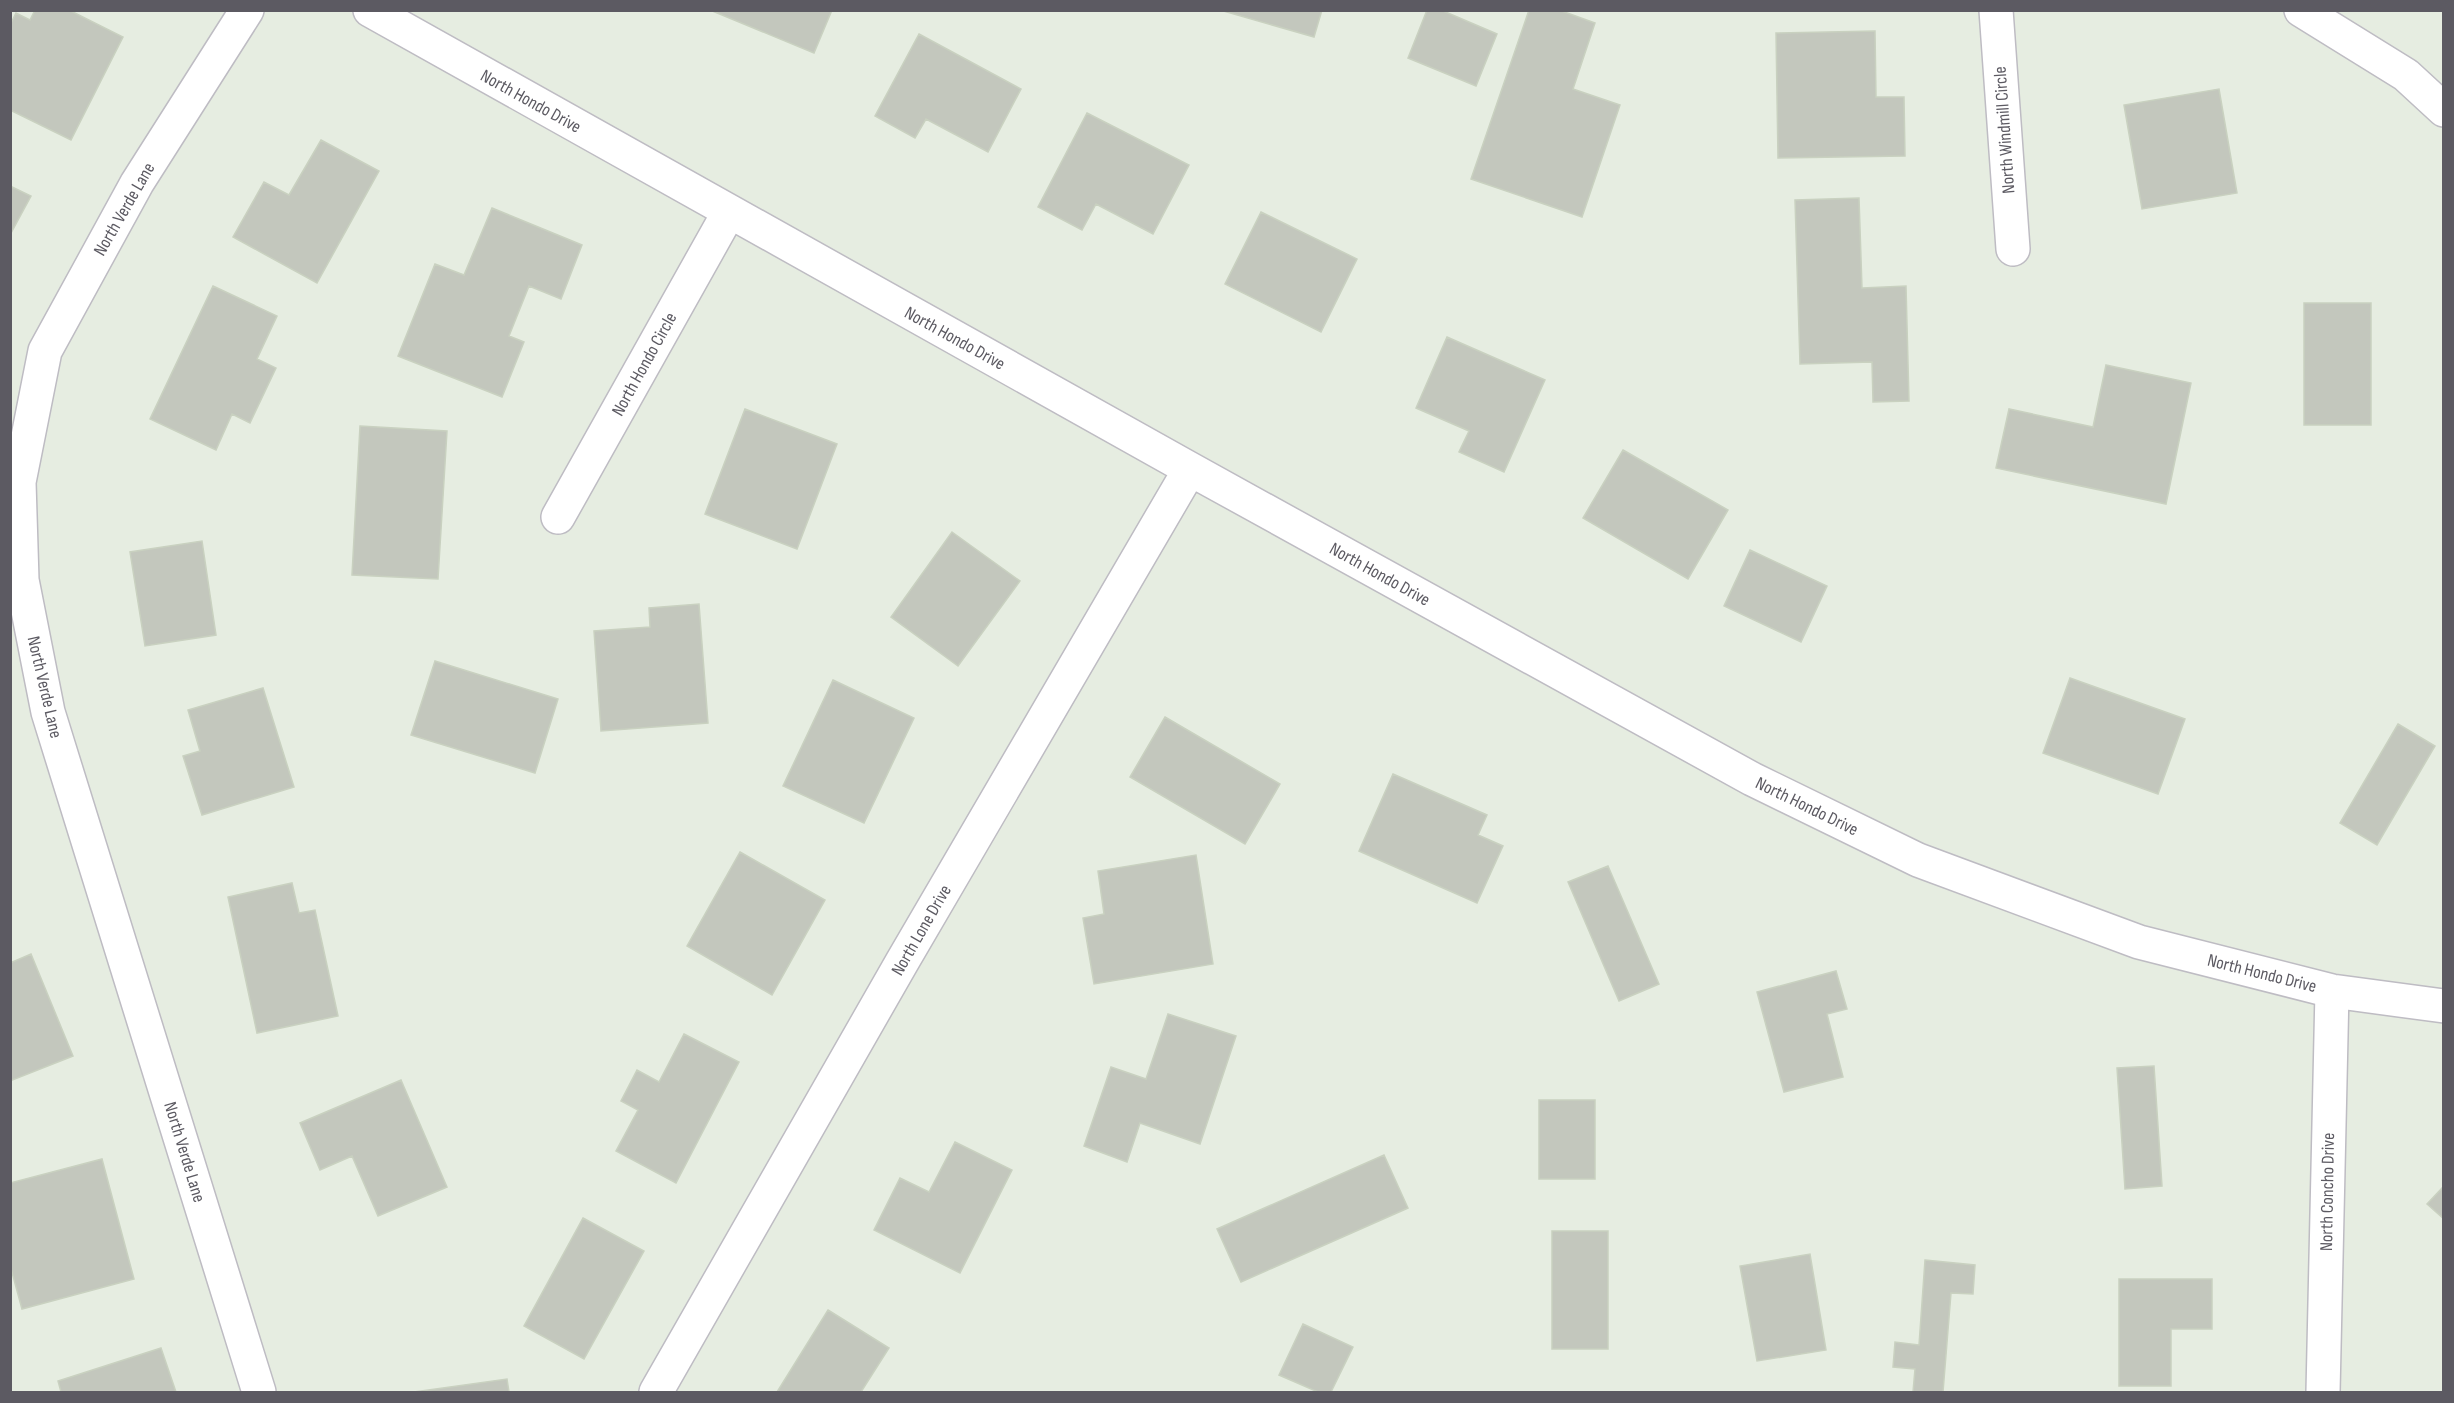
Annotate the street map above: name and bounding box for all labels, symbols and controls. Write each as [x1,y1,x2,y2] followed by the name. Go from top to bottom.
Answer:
[477,65,585,138] street label: North Hondo Drive
[1990,66,2019,194] street label: North Windmill Circle
[89,159,159,259] street label: North Verde Lane
[901,302,1009,375] street label: North Hondo Drive
[607,309,681,420] street label: North Hondo Circle
[1326,538,1434,611] street label: North Hondo Drive
[23,634,66,740] street label: North Verde Lane
[1752,773,1862,840] street label: North Hondo Drive
[887,881,956,979] street label: North Lone Drive
[2205,950,2319,997] street label: North Hondo Drive
[159,1099,210,1205] street label: North Verde Lane
[2316,1133,2339,1251] street label: North Concho Drive

